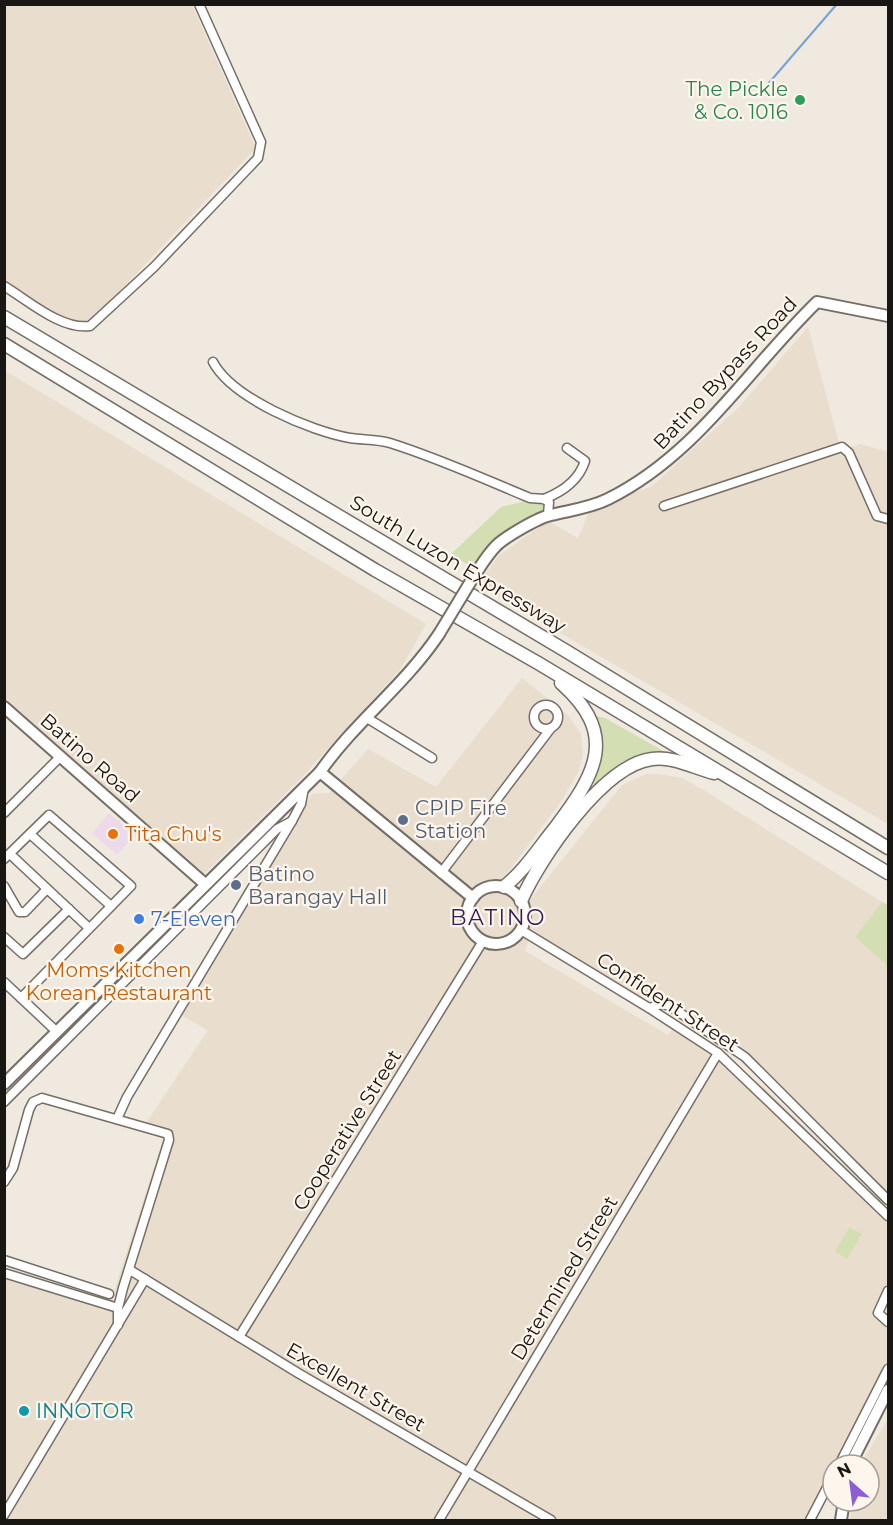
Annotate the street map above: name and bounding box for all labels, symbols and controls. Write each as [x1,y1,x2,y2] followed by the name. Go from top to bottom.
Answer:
[685,77,788,124] place label: The Pickle & Co. 1016
[793,93,807,107] marker: The Pickle & Co. 1016
[648,292,802,454] street label: Batino Bypass Road
[346,490,570,638] street label: South Luzon Expressway
[35,708,145,808] street label: Batino Road
[415,796,507,843] place label: CPIP Fire Station
[396,813,410,827] marker: CPIP Fire Station
[125,822,222,846] place label: Tita Chu's
[106,827,120,841] marker: Tita Chu's
[248,862,387,909] place label: Batino Barangay Hall
[229,878,243,892] marker: Batino Barangay Hall
[450,904,546,931] district label: BATINO
[151,907,236,931] place label: 7-Eleven
[132,912,146,926] marker: 7-Eleven
[112,942,126,956] marker: Moms Kitchen Korean Restaurant
[592,947,744,1057] street label: Confident Street
[26,958,212,1005] place label: Moms Kitchen Korean Restaurant
[288,1045,406,1215] street label: Cooperative Street
[505,1191,623,1365] street label: Determined Street
[282,1337,430,1437] street label: Excellent Street
[36,1399,134,1423] place label: INNOTOR
[17,1404,31,1418] marker: INNOTOR
[821,1453,881,1513] north arrow
[834,1459,854,1482] text: N

